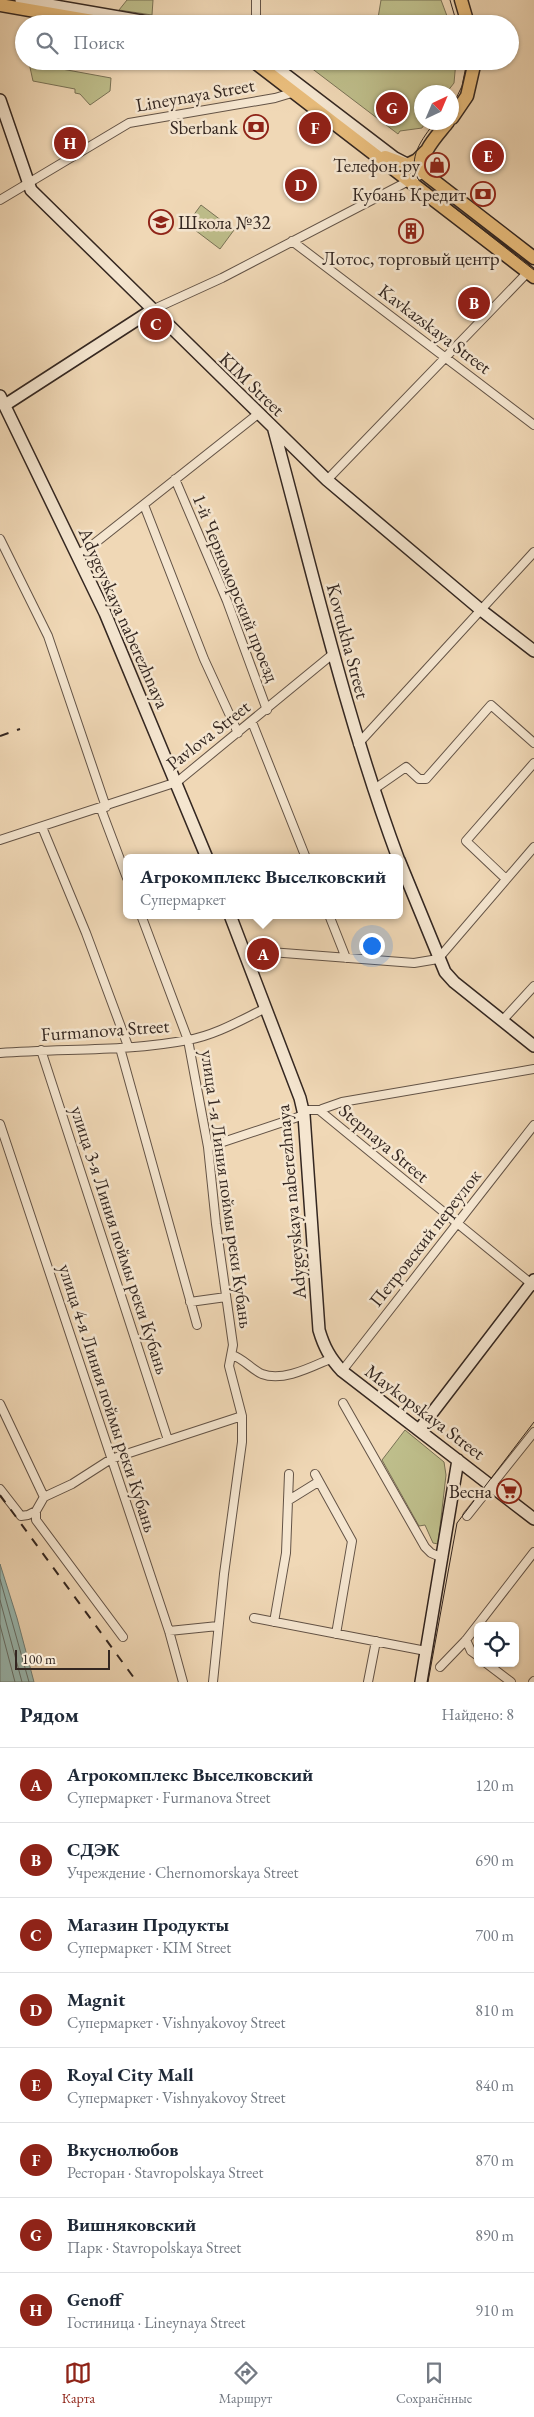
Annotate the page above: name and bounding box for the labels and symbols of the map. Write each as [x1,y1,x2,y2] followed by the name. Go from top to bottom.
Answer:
[134,72,256,118] street label: Lineynaya Street
[414,85,459,130] north arrow
[376,89,408,127] pin: G
[299,109,331,147] pin: F
[243,114,269,140] bank icon: Sberbank
[170,115,239,140] place label: Sberbank
[54,124,86,162] pin: H
[472,137,504,175] pin: E
[424,152,450,178] shop icon: Телефон.ру
[333,153,421,178] place label: Телефон.ру
[285,166,317,204] pin: D
[470,181,496,207] bank icon: Кубань Кредит
[352,182,466,207] place label: Кубань Кредит
[148,209,174,235] school or university icon: Школа №32
[178,210,271,235] place label: Школа №32
[398,218,424,244] building icon: Лотос, торговый центр
[322,246,500,271] place label: Лотос, торговый центр
[373,278,497,380] street label: Kavkazskaya Street
[458,284,490,322] pin: B
[140,305,172,343] pin: C
[214,347,290,422] street label: KIM Street
[187,490,285,686] street label: 1-й Черноморский проезд
[72,523,175,713] street label: Adygeyskaya naberezhnaya
[321,581,375,701] street label: Kovtukha Street
[161,694,255,776] street label: Pavlova Street
[359,933,385,959] your location
[247,935,279,973] pin: A
[40,1013,170,1047] street label: Furmanova Street
[195,1048,259,1330] street label: улица 1-я Линия поймы реки Кубань
[334,1098,434,1188] street label: Stepnaya Street
[65,1103,175,1378] street label: улица 3-я Линия поймы реки Кубань
[270,1103,312,1301] street label: Adygeyskaya naberezhnaya
[363,1164,487,1312] street label: Петровский переулок
[53,1261,163,1536] street label: улица 4-я Линия поймы реки Кубань
[360,1359,490,1465] street label: Maykopskaya Street
[496,1478,522,1504] supermarket icon: Весна
[449,1479,492,1504] place label: Весна
[15,1647,110,1670] scale bar

